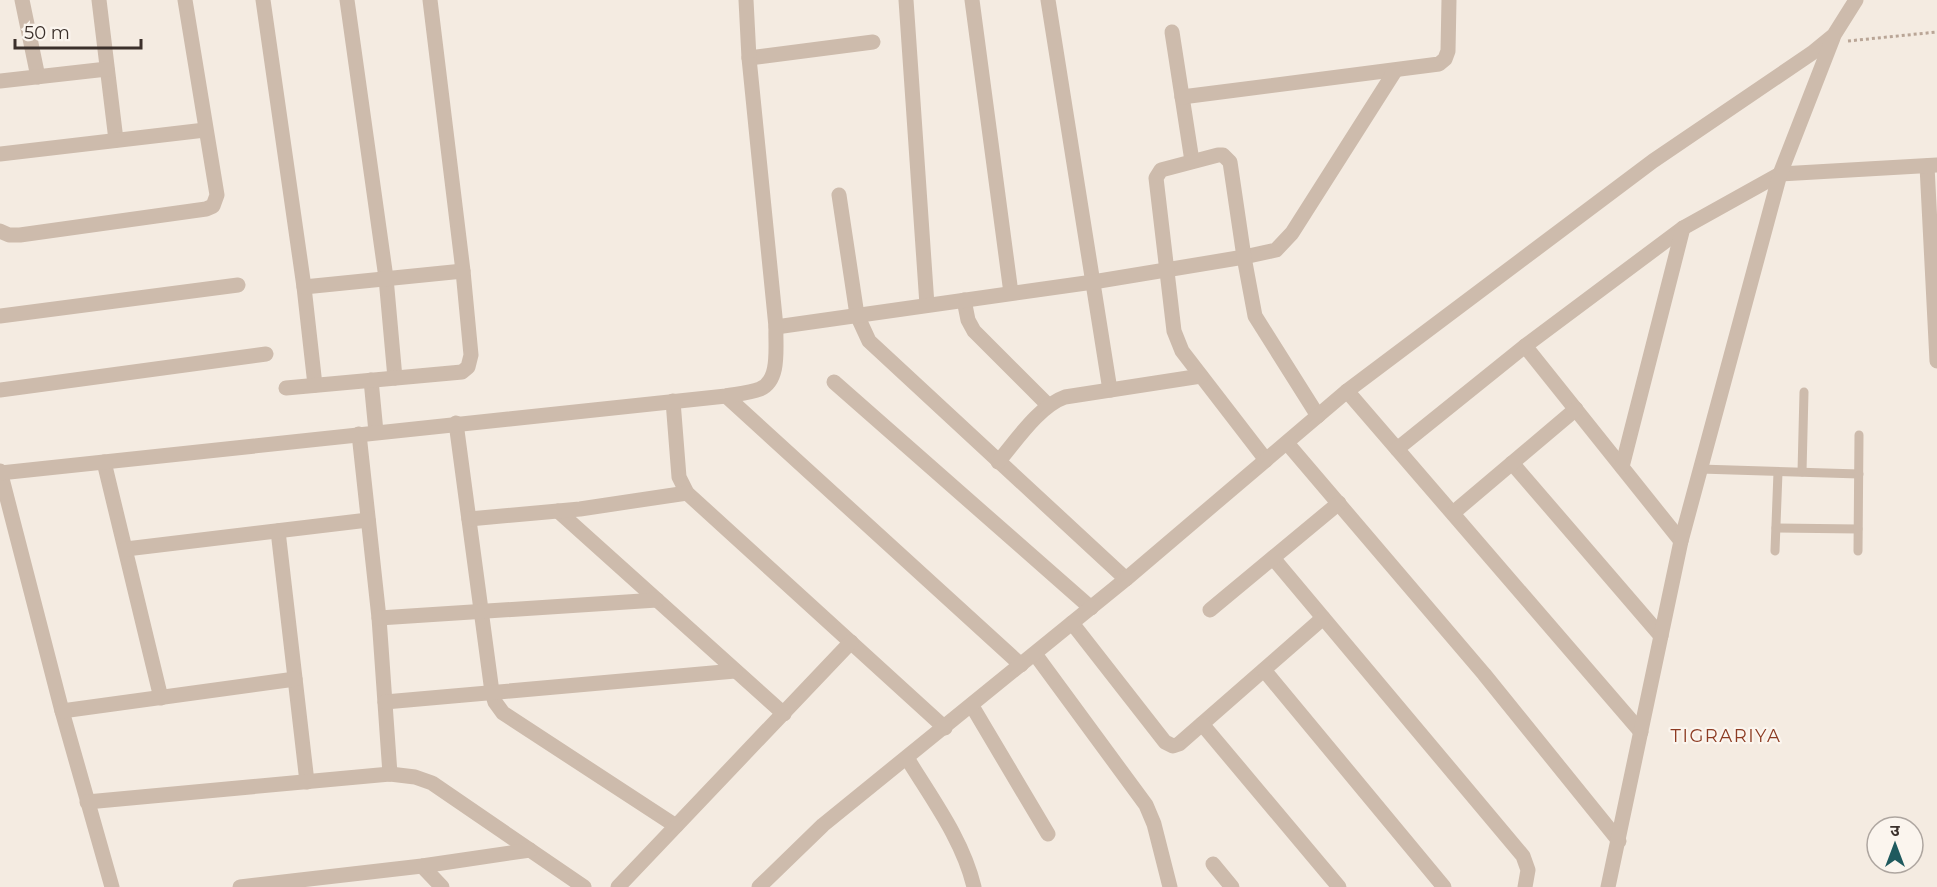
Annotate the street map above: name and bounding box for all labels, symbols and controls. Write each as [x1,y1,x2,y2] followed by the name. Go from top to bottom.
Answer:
[15,12,141,50] scale bar
[24,22,70,44] text: 50 m
[1671,725,1781,747] district label: TIGRARIYA
[1865,815,1925,875] north arrow
[1890,821,1900,840] text: उ

